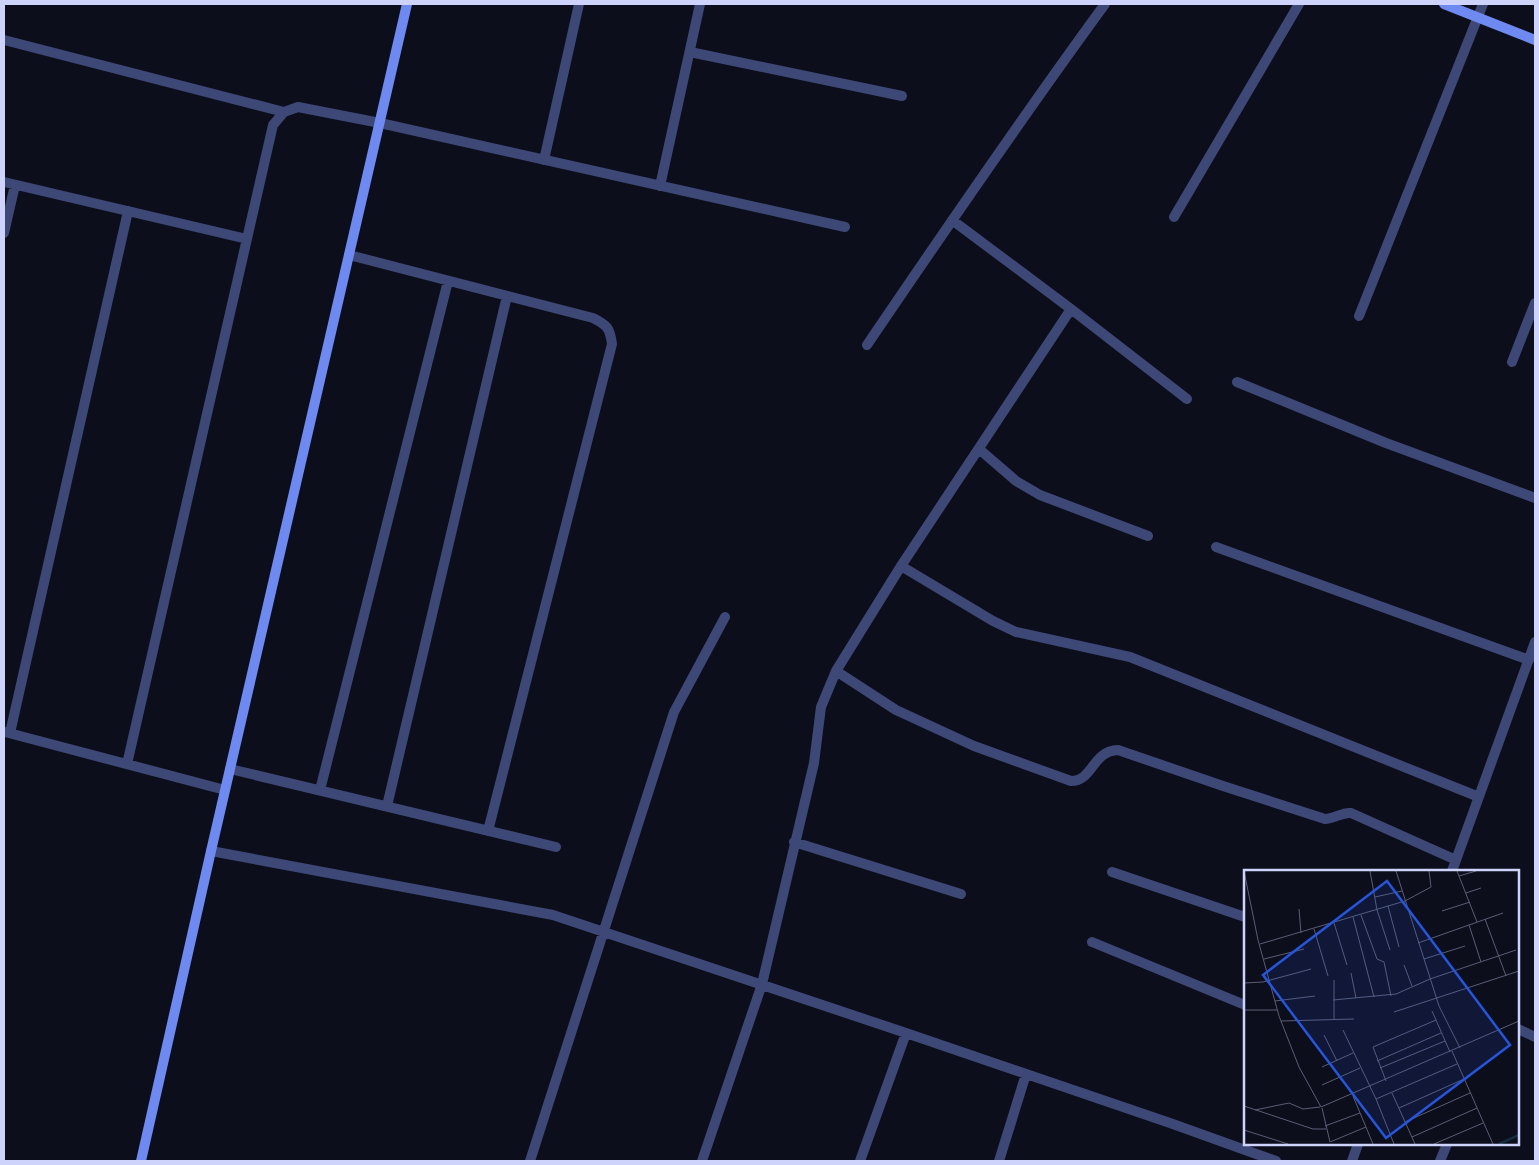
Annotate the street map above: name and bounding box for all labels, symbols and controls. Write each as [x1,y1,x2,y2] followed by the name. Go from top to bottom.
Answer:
[1244,870,1519,1145] inset map

